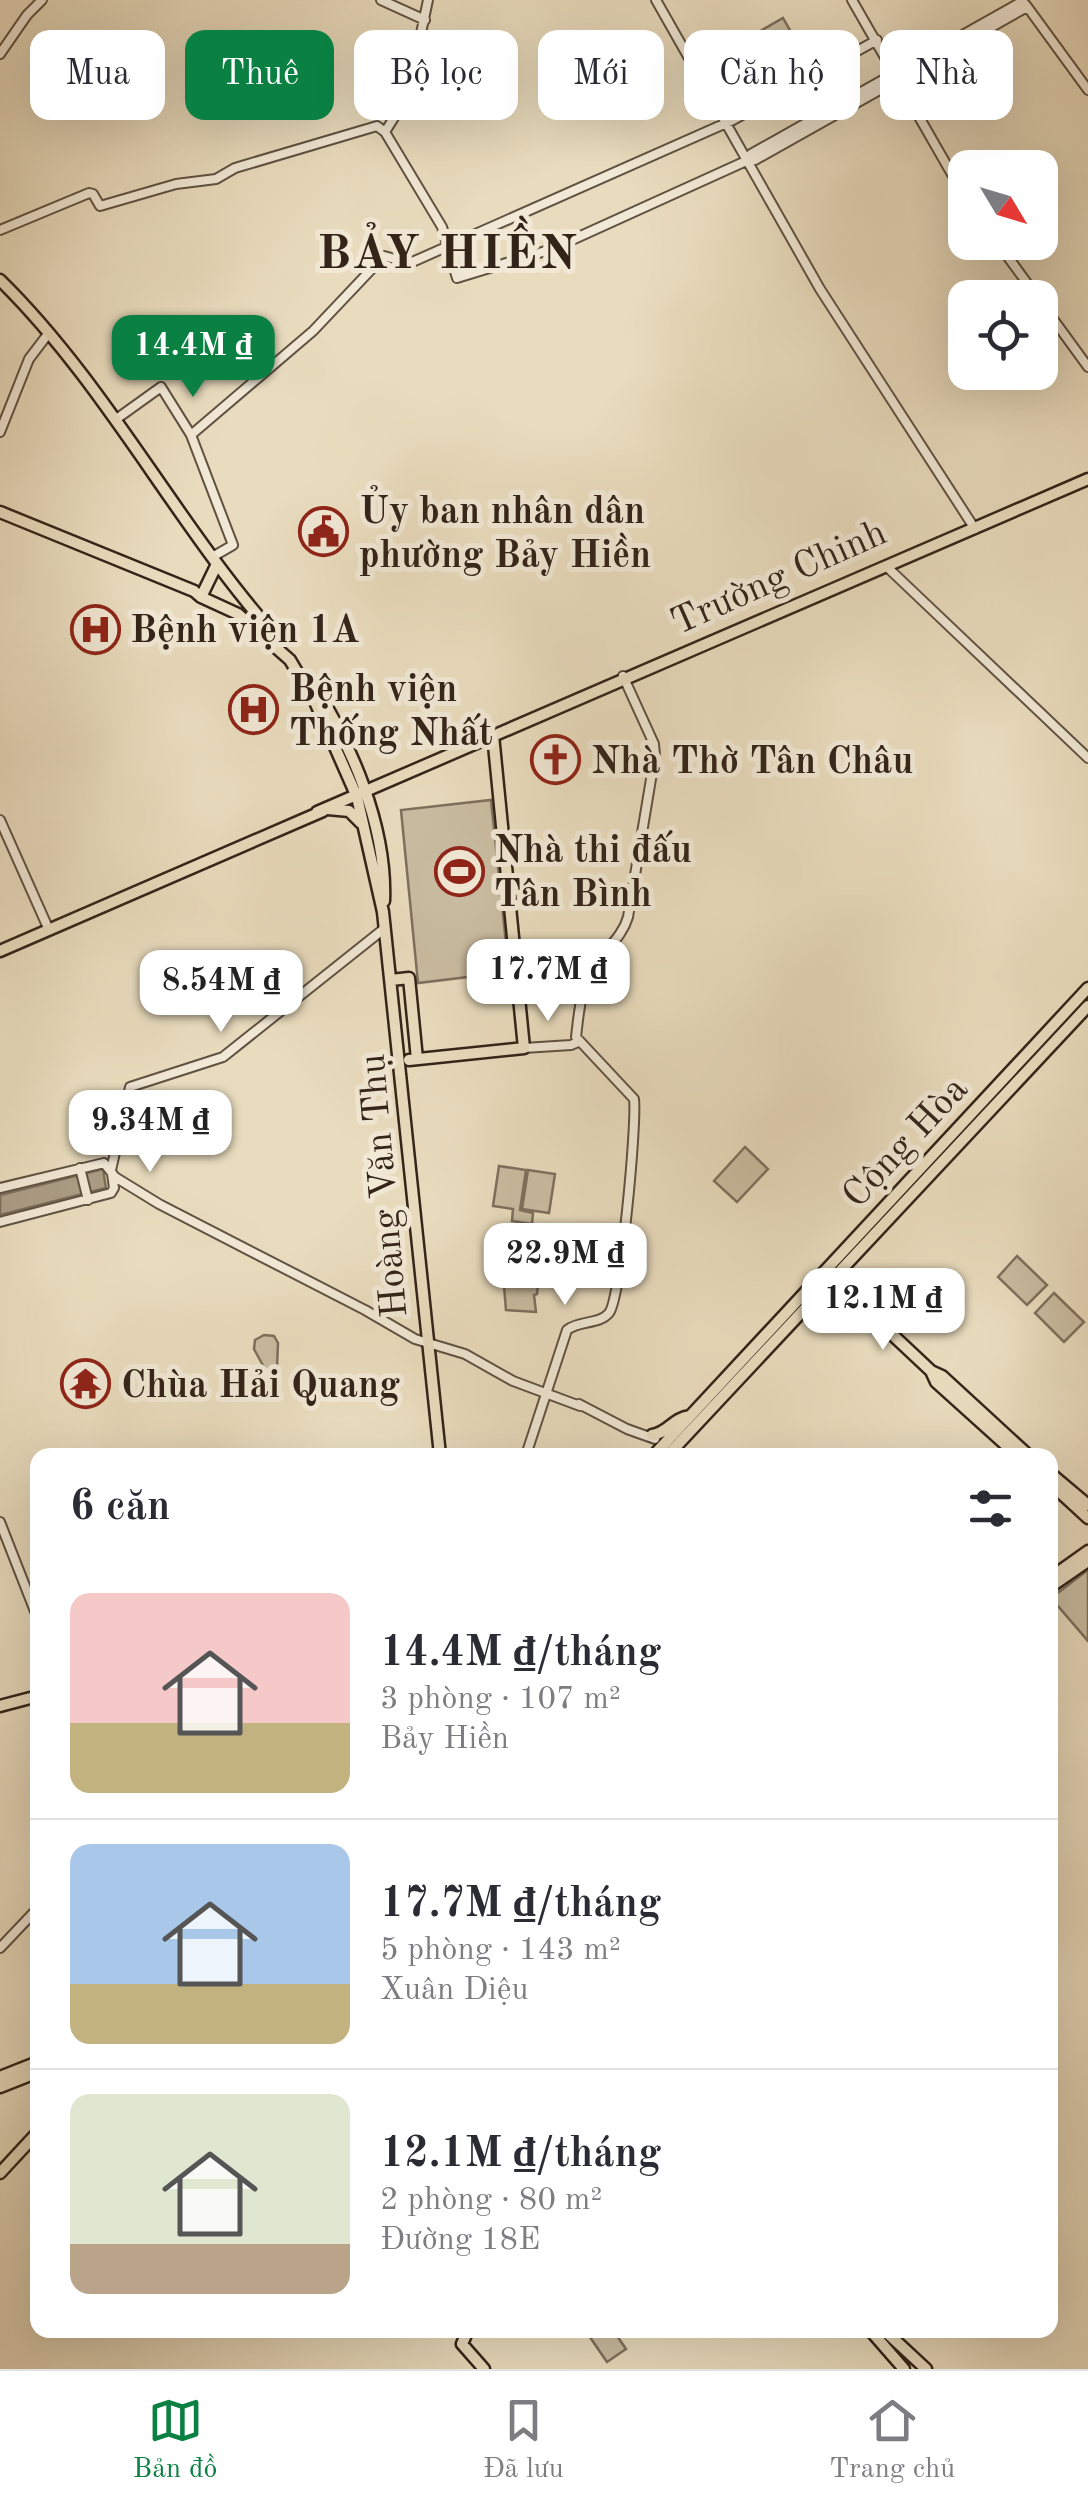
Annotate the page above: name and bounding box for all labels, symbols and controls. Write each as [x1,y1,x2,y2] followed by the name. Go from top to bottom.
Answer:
[30,30,165,120] chip: Mua
[185,30,334,120] chip: Thuê
[354,30,518,120] chip: Bộ lọc
[538,30,664,120] chip: Mới
[684,30,860,120] chip: Căn hộ
[880,30,1013,120] chip: Nhà
[948,150,1058,260] north arrow
[948,150,1058,390] map controls
[317,215,579,279] district label: BẢY HIỀN
[948,280,1058,390] button: locate
[101,315,285,400] pin: 14.4M ₫
[134,331,252,363] text: 14.4M ₫
[359,485,651,576] place label: Ủy ban nhân dân phường Bảy Hiền
[298,506,350,558] public building icon: Ủy ban nhân dân phường Bảy Hiền
[666,514,893,643] street label: Trường Chinh
[69,603,121,655] hospital icon: Bệnh viện 1A
[130,613,360,651] place label: Bệnh viện 1A
[289,672,493,754] place label: Bệnh viện Thống Nhất
[228,684,280,736] hospital icon: Bệnh viện Thống Nhất
[530,734,582,786] church icon: Nhà Thờ Tân Châu
[591,744,913,782] place label: Nhà Thờ Tân Châu
[494,830,692,915] place label: Nhà thi đấu Tân Bình
[433,845,485,897] sports icon: Nhà thi đấu Tân Bình
[456,939,640,1024] pin: 17.7M ₫
[129,950,313,1035] pin: 8.54M ₫
[489,955,607,987] text: 17.7M ₫
[162,966,280,998] text: 8.54M ₫
[355,1052,415,1319] street label: Hoàng Văn Thụ
[837,1070,976,1216] street label: Cộng Hòa
[58,1090,242,1175] pin: 9.34M ₫
[91,1106,209,1138] text: 9.34M ₫
[473,1223,657,1308] pin: 22.9M ₫
[506,1239,624,1271] text: 22.9M ₫
[791,1268,975,1353] pin: 12.1M ₫
[824,1284,942,1316] text: 12.1M ₫
[60,1358,112,1410] temple icon: Chùa Hải Quang
[121,1368,400,1406] place label: Chùa Hải Quang
[963,1481,1018,1536] icon: filters
[70,1487,170,1529] text: 6 căn
[150,1633,270,1753] icon: home
[380,1633,661,1675] text: 14.4M ₫/tháng
[380,1684,621,1716] text: 3 phòng · 107 m²
[380,1724,509,1756] text: Bảy Hiền
[150,1884,270,2004] icon: home
[380,1884,661,1926] text: 17.7M ₫/tháng
[380,1935,621,1967] text: 5 phòng · 143 m²
[380,1975,529,2007] text: Xuân Diệu
[150,2134,270,2254] icon: home
[380,2134,661,2176] text: 12.1M ₫/tháng
[380,2185,602,2217] text: 2 phòng · 80 m²
[380,2225,540,2257] text: Đường 18E
[133,2393,217,2488] tab: Bản đồ
[483,2393,564,2488] tab: Đã lưu
[829,2393,955,2488] tab: Trang chủ

